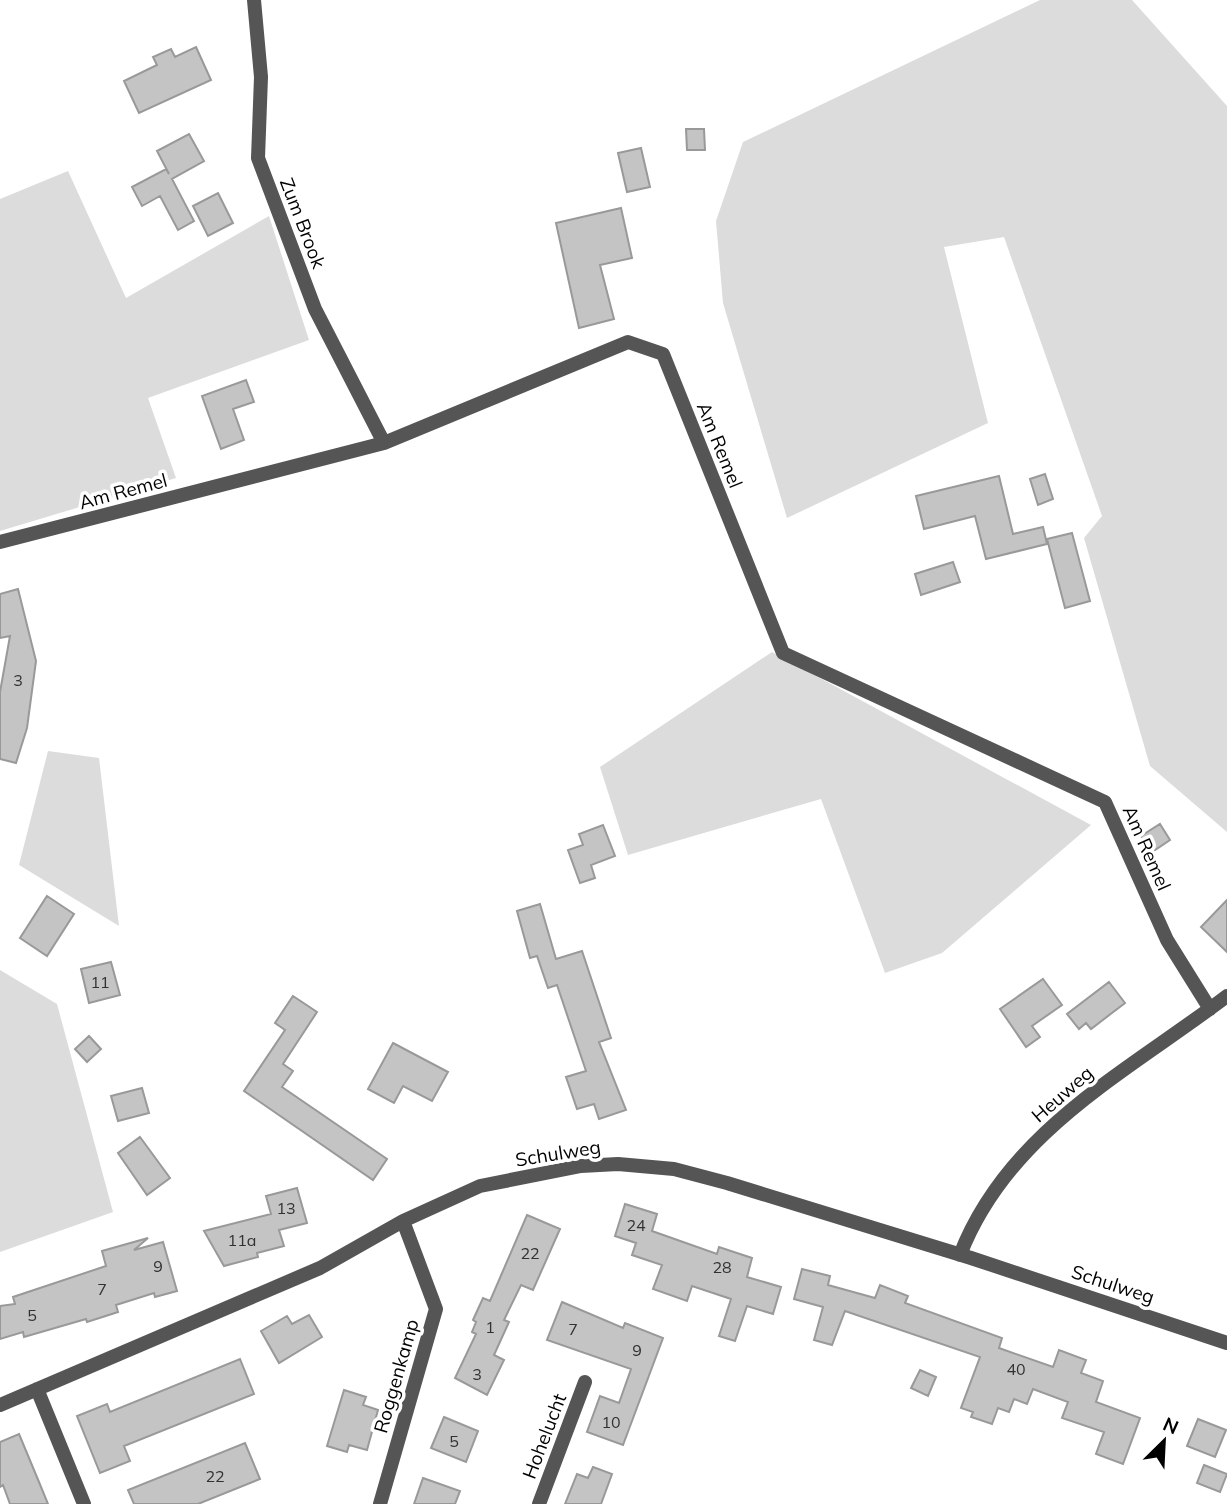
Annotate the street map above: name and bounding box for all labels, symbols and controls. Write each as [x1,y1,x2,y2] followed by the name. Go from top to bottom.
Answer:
[275,174,331,272] street label: Zum Brook
[692,399,748,491] street label: Am Remel
[76,468,170,514] street label: Am Remel
[13,670,23,690] house number: 3
[1118,802,1176,894] street label: Am Remel
[90,972,110,992] house number: 11
[1026,1061,1098,1127] street label: Heuweg
[514,1134,602,1172] street label: Schulweg
[276,1198,296,1218] house number: 13
[626,1215,646,1235] house number: 24
[228,1230,256,1250] house number: 11a
[520,1243,540,1263] house number: 22
[153,1256,163,1276] house number: 9
[712,1257,732,1277] house number: 28
[1068,1259,1158,1309] street label: Schulweg
[97,1279,107,1299] house number: 7
[27,1305,37,1325] house number: 5
[368,1316,424,1436] street label: Roggenkamp
[485,1317,495,1337] house number: 1
[568,1319,578,1339] house number: 7
[632,1340,642,1360] house number: 9
[1006,1359,1026,1379] house number: 40
[472,1364,482,1384] house number: 3
[517,1390,571,1482] street label: Hohelucht
[1129,1406,1199,1476] north arrow
[601,1412,621,1432] house number: 10
[1159,1412,1182,1439] text: N
[449,1431,459,1451] house number: 5
[205,1466,225,1486] house number: 22

